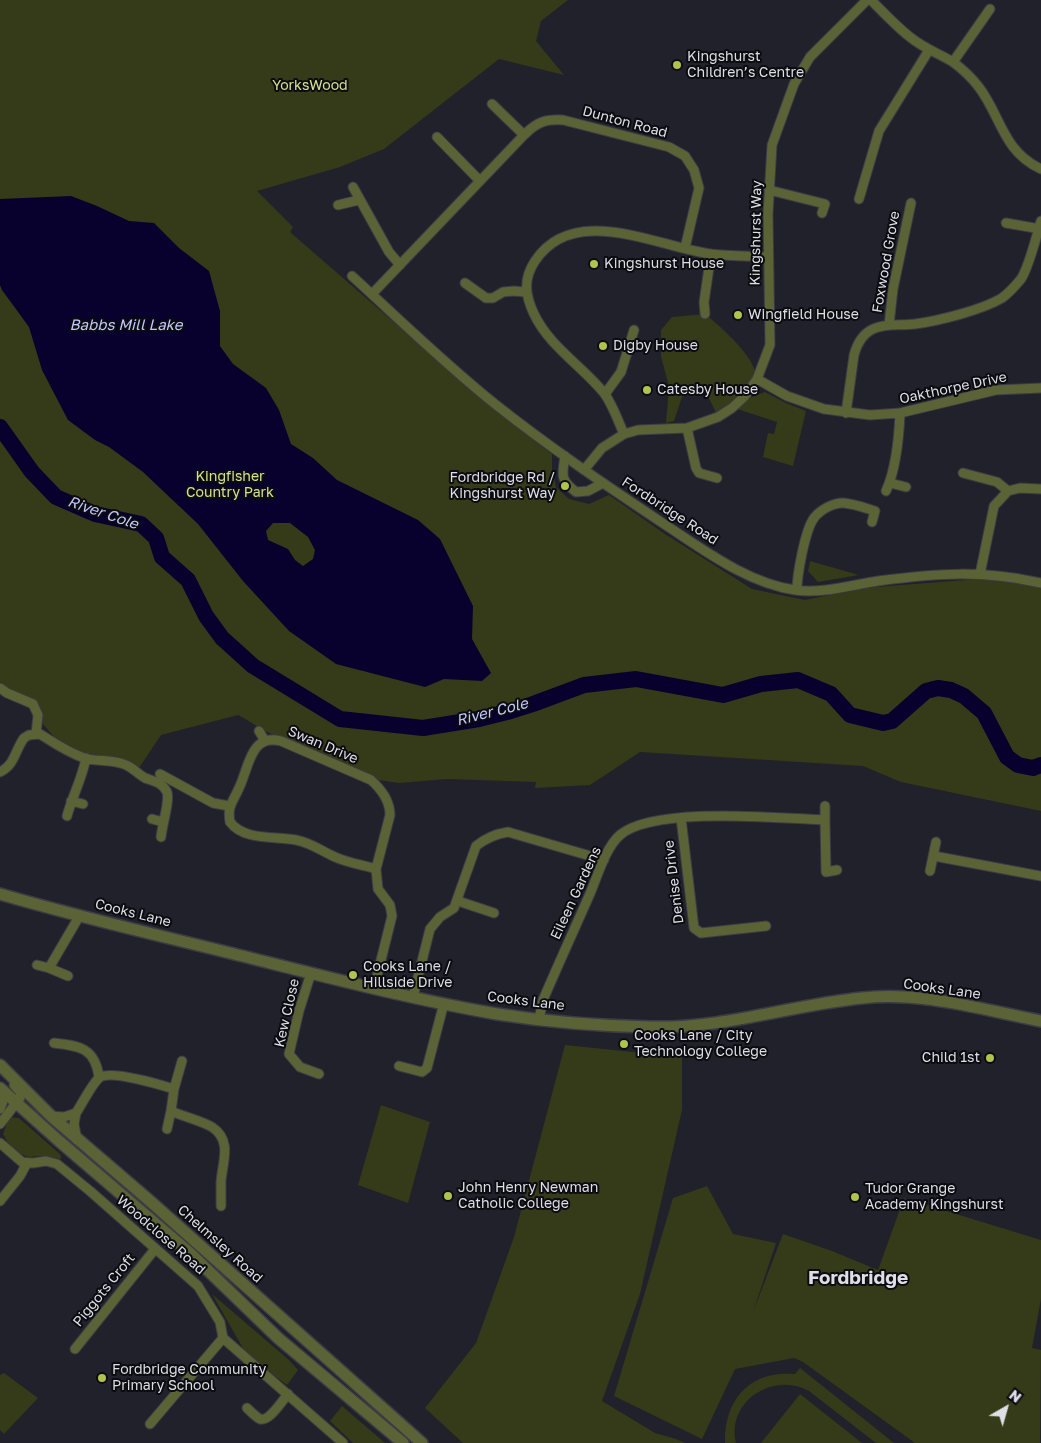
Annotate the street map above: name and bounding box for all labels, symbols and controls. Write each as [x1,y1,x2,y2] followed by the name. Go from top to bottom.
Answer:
[687,49,804,82] place label: Kingshurst Children’s Centre
[671,59,683,71] marker: Kingshurst Children’s Centre
[272,78,348,94] park label: YorksWood
[581,103,669,141] street label: Dunton Road
[747,180,765,286] street label: Kingshurst Way
[869,210,903,314] street label: Foxwood Grove
[604,256,724,272] place label: Kingshurst House
[588,258,600,270] marker: Kingshurst House
[748,307,859,323] place label: Wingfield House
[732,309,744,321] marker: Wingfield House
[70,316,182,334] water label: Babbs Mill Lake
[613,338,698,354] place label: Digby House
[597,340,609,352] marker: Digby House
[898,368,1008,408] street label: Oakthorpe Drive
[657,382,758,398] place label: Catesby House
[641,384,653,396] marker: Catesby House
[186,469,274,502] park label: Kingfisher Country Park
[450,470,555,502] place label: Fordbridge Rd / Kingshurst Way
[619,474,721,548] street label: Fordbridge Road
[559,480,571,492] marker: Fordbridge Rd / Kingshurst Way
[65,493,141,533] water label: River Cole
[454,694,530,730] water label: River Cole
[285,723,361,767] street label: Swan Drive
[661,839,687,925] street label: Denise Drive
[547,844,605,942] street label: Eileen Gardens
[93,895,173,931] street label: Cooks Lane
[363,959,452,992] place label: Cooks Lane / Hillside Drive
[347,969,359,981] marker: Cooks Lane / Hillside Drive
[902,975,982,1003] street label: Cooks Lane
[271,977,303,1049] street label: Kew Close
[486,988,566,1014] street label: Cooks Lane
[634,1028,767,1060] place label: Cooks Lane / City Technology College
[618,1038,630,1050] marker: Cooks Lane / City Technology College
[922,1050,980,1066] place label: Child 1st
[984,1052,996,1064] marker: Child 1st
[458,1180,598,1212] place label: John Henry Newman Catholic College
[865,1181,1004,1214] place label: Tudor Grange Academy Kingshurst
[442,1190,454,1202] marker: John Henry Newman Catholic College
[849,1191,861,1203] marker: Tudor Grange Academy Kingshurst
[113,1192,209,1278] street label: Woodclose Road
[174,1202,266,1286] street label: Chelmsley Road
[69,1250,139,1330] street label: Piggots Croft
[808,1267,908,1289] district label: Fordbridge
[112,1362,266,1394] place label: Fordbridge Community Primary School
[96,1372,108,1384] marker: Fordbridge Community Primary School
[981,1383,1031,1433] north arrow
[1006,1386,1025,1406] text: N

